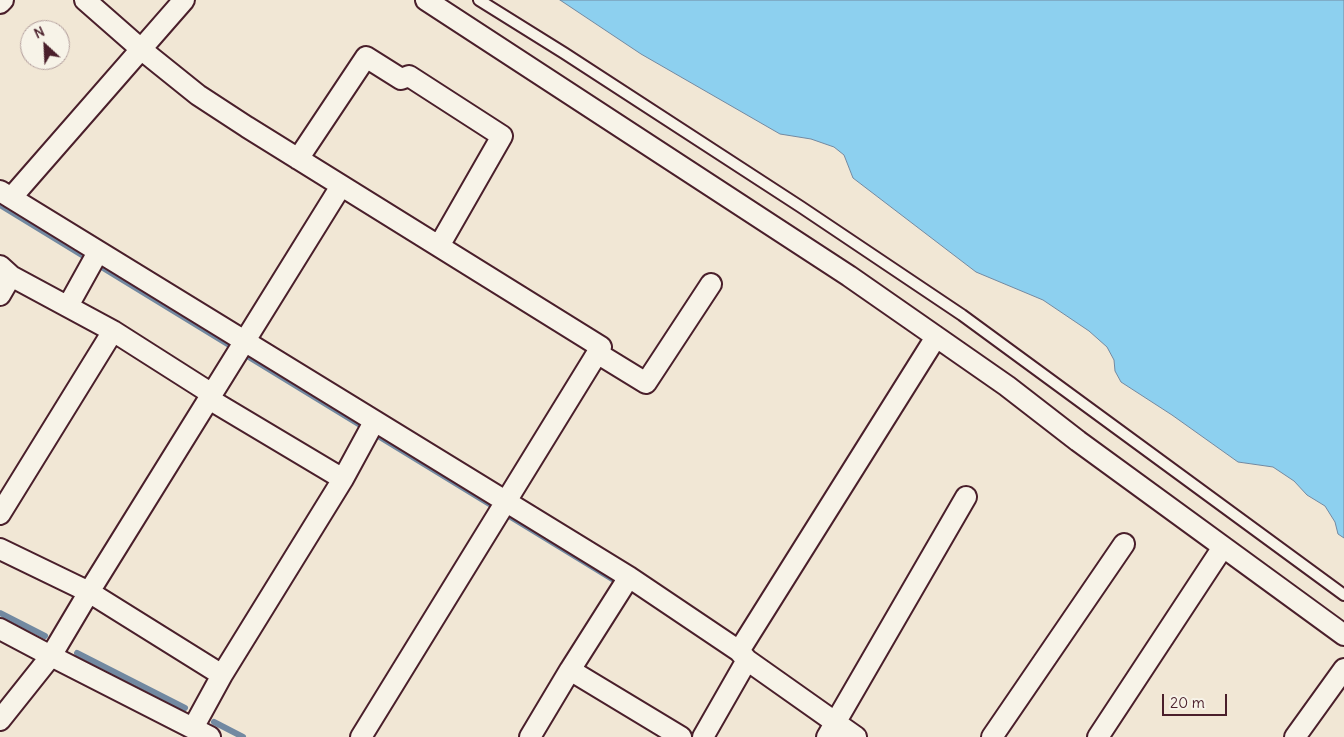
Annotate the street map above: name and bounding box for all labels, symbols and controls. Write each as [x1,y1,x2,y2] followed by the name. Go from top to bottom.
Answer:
[20,20,70,70] north arrow
[31,22,47,43] text: N
[1164,684,1229,716] scale bar
[1170,693,1205,712] text: 20 m

